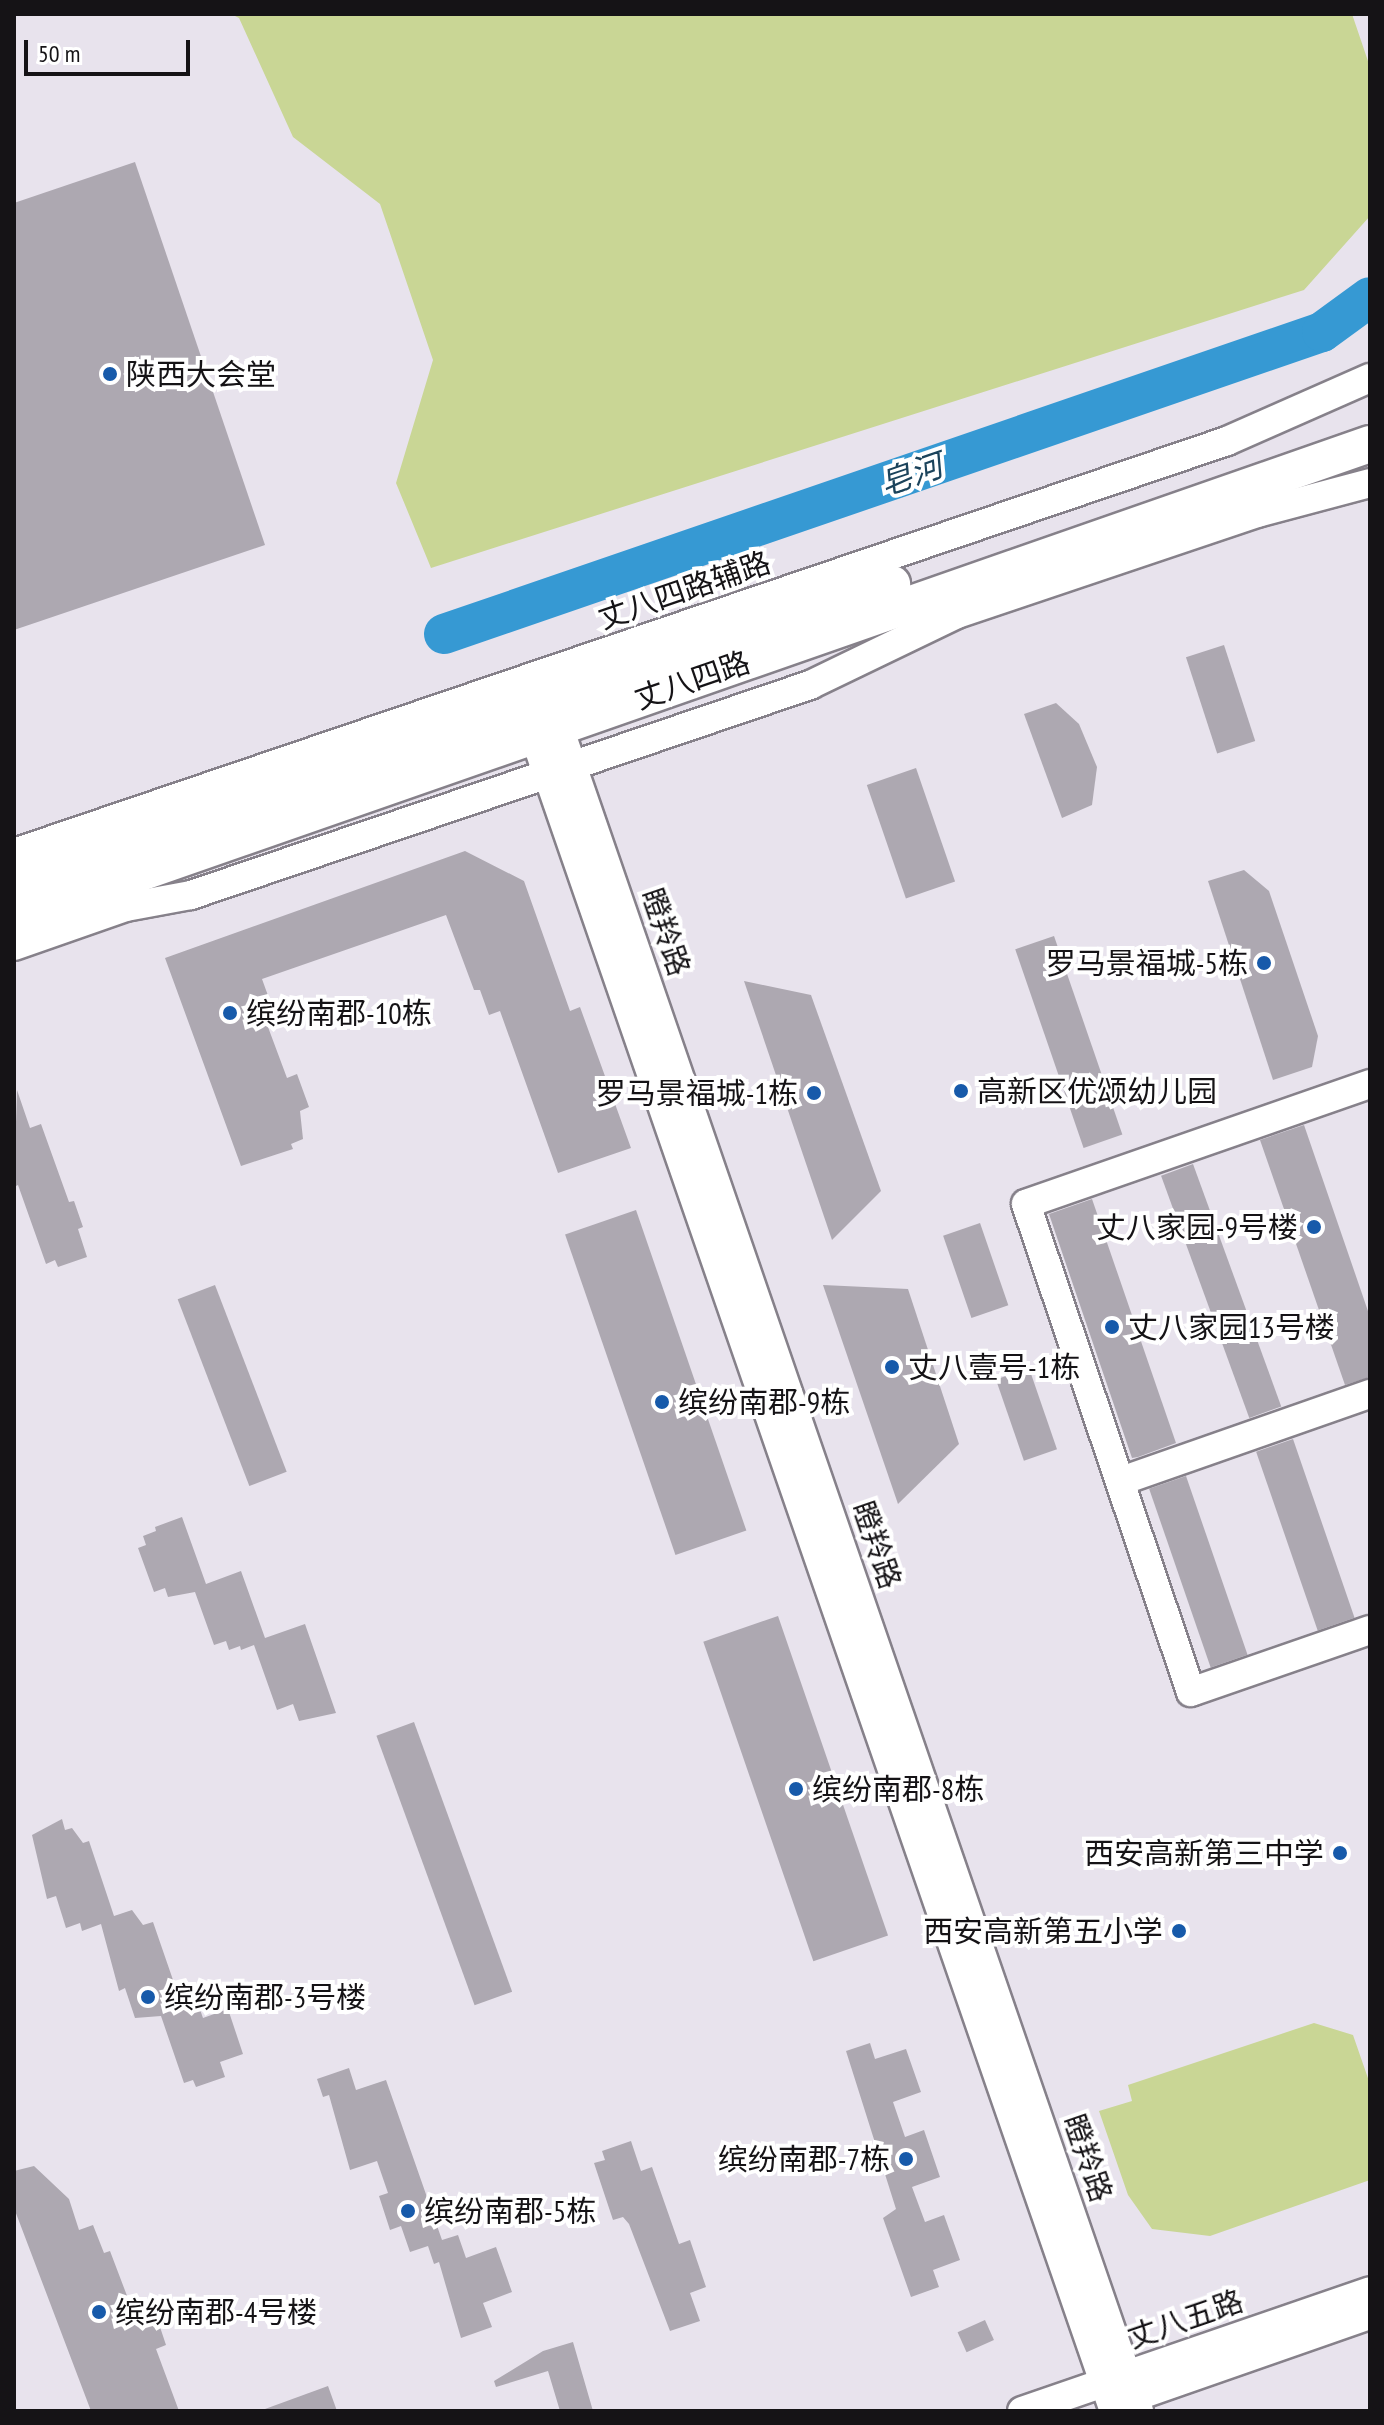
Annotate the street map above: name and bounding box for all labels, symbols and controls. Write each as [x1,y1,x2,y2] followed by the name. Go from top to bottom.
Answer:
[28,24,194,74] scale bar
[38,38,80,69] text: 50 m
[126,356,276,392] place label: 陕西大会堂
[101,365,119,383] marker: 陕西大会堂
[874,445,948,503] water label: 皂河
[593,544,775,636] street label: 丈八四路辅路
[629,643,755,717] street label: 丈八四路
[634,884,698,980] street label: 瞪羚路
[1046,945,1248,981] place label: 罗马景福城-5栋
[1255,954,1273,972] marker: 罗马景福城-5栋
[246,995,432,1031] place label: 缤纷南郡-10栋
[221,1004,239,1022] marker: 缤纷南郡-10栋
[977,1073,1217,1109] place label: 高新区优颂幼儿园
[596,1075,798,1111] place label: 罗马景福城-1栋
[952,1082,970,1100] marker: 高新区优颂幼儿园
[805,1084,823,1102] marker: 罗马景福城-1栋
[1096,1209,1298,1245] place label: 丈八家园-9号楼
[1305,1218,1323,1236] marker: 丈八家园-9号楼
[1128,1309,1335,1345] place label: 丈八家园13号楼
[1103,1318,1121,1336] marker: 丈八家园13号楼
[908,1349,1080,1385] place label: 丈八壹号-1栋
[883,1358,901,1376] marker: 丈八壹号-1栋
[678,1384,850,1420] place label: 缤纷南郡-9栋
[653,1393,671,1411] marker: 缤纷南郡-9栋
[845,1497,909,1593] street label: 瞪羚路
[812,1771,984,1807] place label: 缤纷南郡-8栋
[787,1780,805,1798] marker: 缤纷南郡-8栋
[1084,1835,1324,1871] place label: 西安高新第三中学
[1331,1844,1349,1862] marker: 西安高新第三中学
[923,1913,1163,1949] place label: 西安高新第五小学
[1170,1922,1188,1940] marker: 西安高新第五小学
[164,1979,366,2015] place label: 缤纷南郡-3号楼
[139,1988,157,2006] marker: 缤纷南郡-3号楼
[1056,2110,1120,2206] street label: 瞪羚路
[718,2141,890,2177] place label: 缤纷南郡-7栋
[897,2150,915,2168] marker: 缤纷南郡-7栋
[424,2193,596,2229] place label: 缤纷南郡-5栋
[399,2202,417,2220] marker: 缤纷南郡-5栋
[1122,2282,1248,2356] street label: 丈八五路
[115,2294,317,2330] place label: 缤纷南郡-4号楼
[90,2303,108,2321] marker: 缤纷南郡-4号楼

